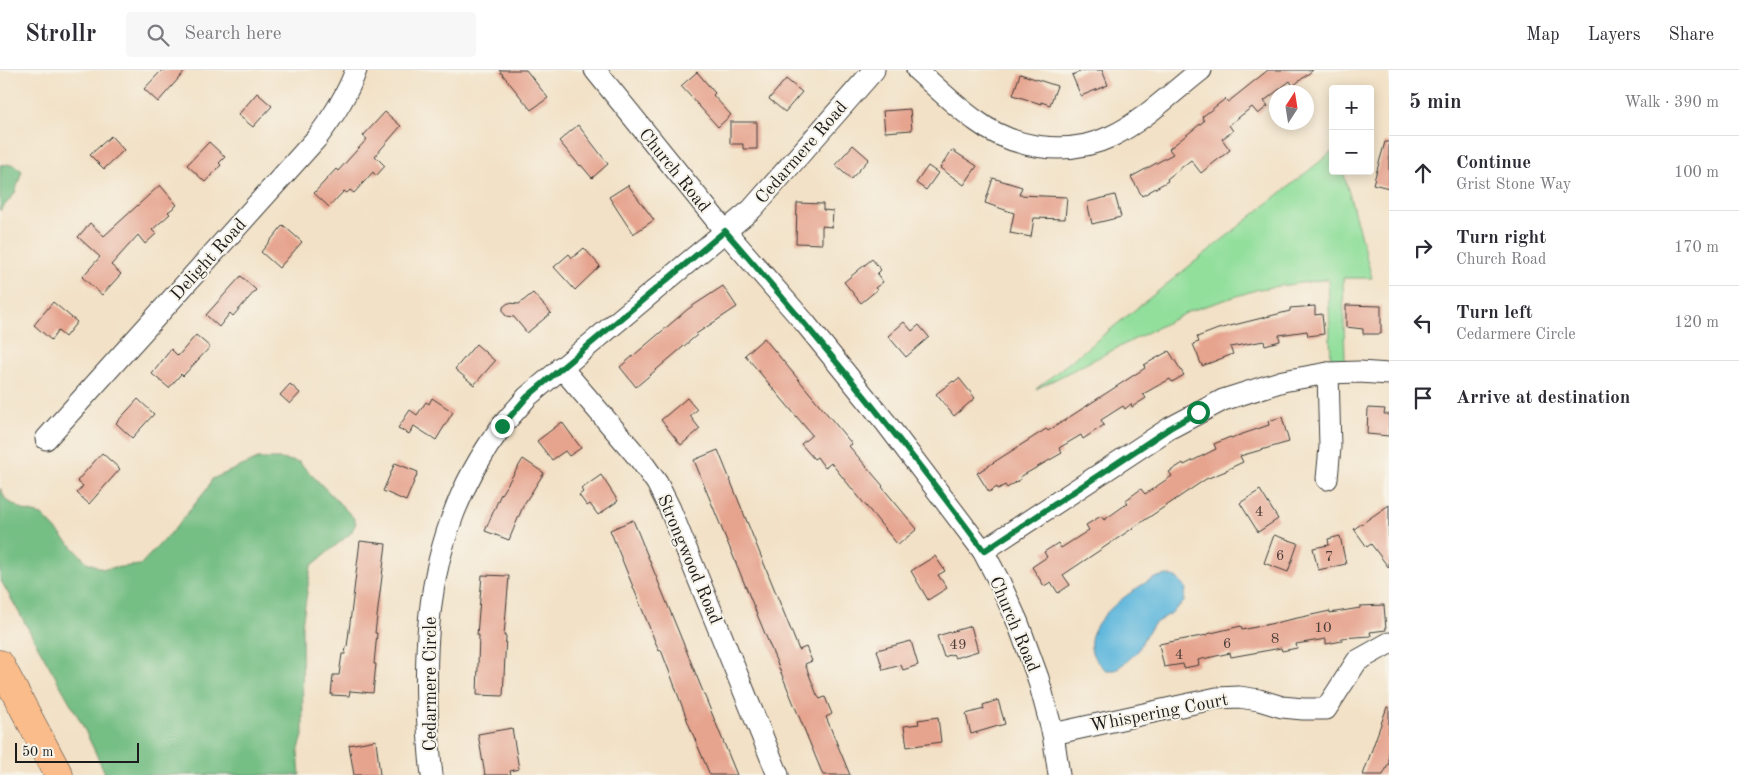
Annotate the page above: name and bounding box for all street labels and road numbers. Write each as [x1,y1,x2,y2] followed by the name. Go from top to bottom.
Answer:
[753,98,851,207] street label: Cedarmere Road
[635,125,713,216] street label: Church Road
[168,215,250,304] street label: Delight Road
[654,492,724,627] street label: Strongwood Road
[986,574,1042,675] street label: Church Road
[422,617,440,751] street label: Cedarmere Circle
[1089,691,1230,735] street label: Whispering Court

